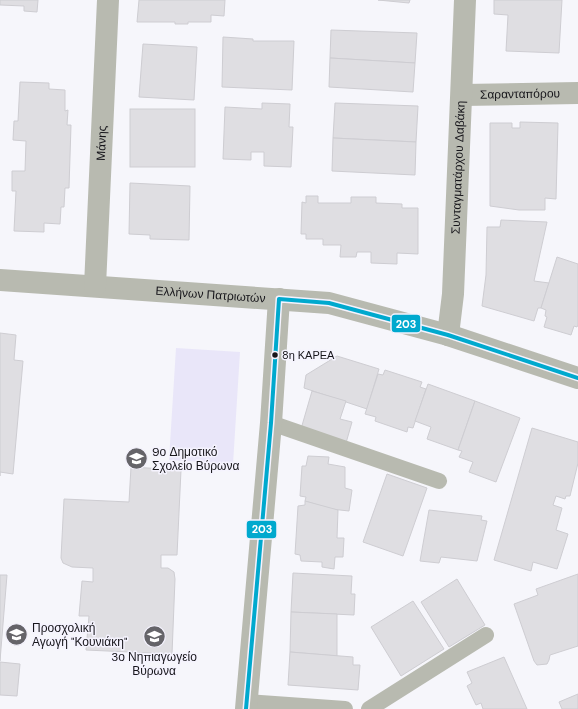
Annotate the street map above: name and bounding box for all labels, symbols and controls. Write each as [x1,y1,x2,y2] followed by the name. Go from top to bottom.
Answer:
[480,85,560,103] street label: Σαρανταπόρου
[447,100,469,234] street label: Συνταγματάρχου Δαβάκη
[93,125,110,161] street label: Μάνης
[155,283,266,307] street label: Ελλήνων Πατριωτών
[391,314,421,333] line badge: 203
[396,317,416,331] text: 203
[282,348,335,362] place label: 8η ΚΑΡΕΑ
[270,350,280,360] marker: 8η ΚΑΡΕΑ
[152,444,239,474] place label: 9ο Δημοτικό Σχολείο Βύρωνα
[123,446,149,472] school or university icon: 9ο Δημοτικό Σχολείο Βύρωνα
[246,520,277,539] line badge: 203
[252,522,272,536] text: 203
[32,620,128,650] place label: Προσχολική Αγωγή "Κουνιάκη"
[4,622,30,648] school or university icon: Προσχολική Αγωγή "Κουνιάκη"
[141,623,167,649] school or university icon: 3ο Νηπιαγωγείο Βύρωνα
[111,649,197,679] place label: 3ο Νηπιαγωγείο Βύρωνα

